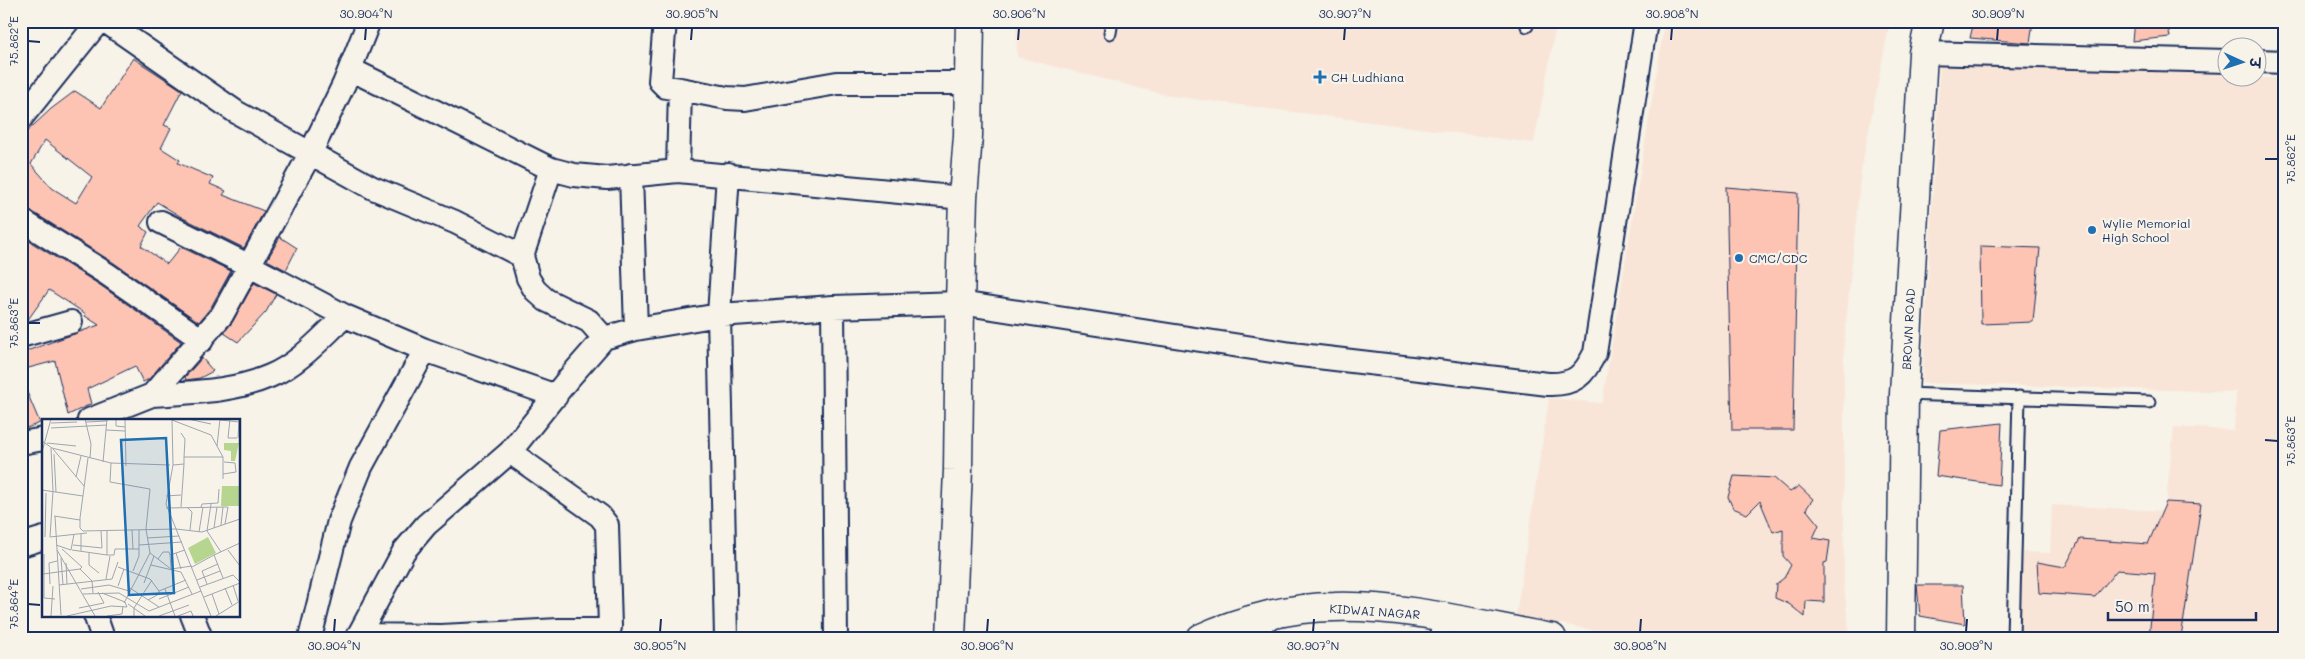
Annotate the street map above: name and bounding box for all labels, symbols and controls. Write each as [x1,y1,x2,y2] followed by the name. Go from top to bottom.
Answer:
[339,5,393,21] text: 30.904°N
[666,5,718,21] text: 30.905°N
[992,5,1046,21] text: 30.906°N
[1319,5,1371,21] text: 30.907°N
[1645,5,1699,21] text: 30.908°N
[1971,5,2025,21] text: 30.909°N
[5,16,21,66] text: 75.862°E
[2218,38,2268,88] north arrow
[2246,56,2265,70] text: उ
[1331,69,1405,85] place label: CH Ludhiana
[1313,70,1327,84] marker: CH Ludhiana
[2282,134,2298,184] text: 75.862°E
[2102,215,2191,245] place label: Wylie Memorial High School
[2086,224,2098,236] marker: Wylie Memorial High School
[1749,250,1808,266] place label: CMC/CDC
[1733,252,1745,264] marker: CMC/CDC
[1898,288,1918,370] street label: BROWN ROAD
[5,298,21,348] text: 75.863°E
[2282,416,2298,466] text: 75.863°E
[42,419,240,616] inset map
[5,579,21,629] text: 75.864°E
[2108,589,2255,621] scale bar
[2115,596,2150,616] text: 50 m
[1329,600,1421,622] street label: KIDWAI NAGAR
[307,637,361,653] text: 30.904°N
[634,637,686,653] text: 30.905°N
[960,637,1014,653] text: 30.906°N
[1287,637,1339,653] text: 30.907°N
[1613,637,1667,653] text: 30.908°N
[1939,637,1993,653] text: 30.909°N

